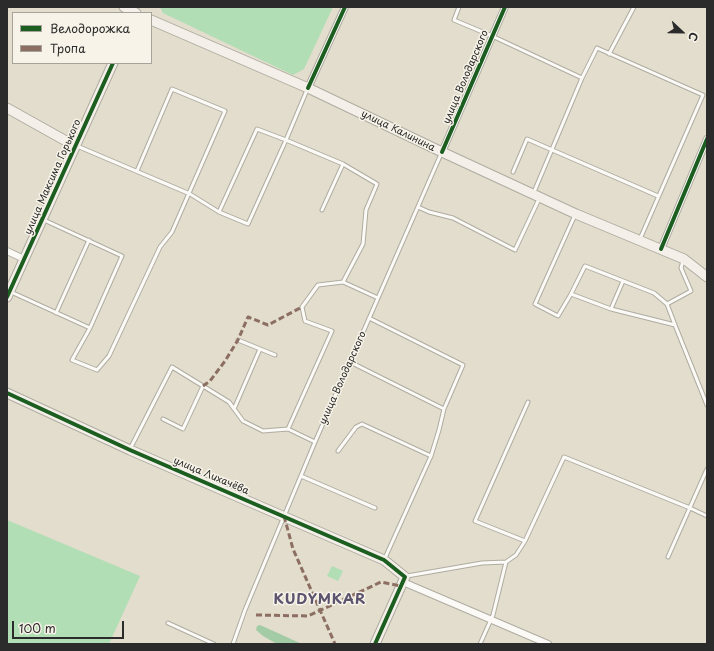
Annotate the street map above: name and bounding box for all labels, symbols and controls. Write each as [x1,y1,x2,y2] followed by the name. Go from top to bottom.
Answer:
[12,12,152,64] legend
[662,12,702,52] north arrow
[50,19,130,37] text: Велодорожка
[441,28,491,126] street label: улица Володарского
[684,30,703,44] text: С
[50,39,86,57] text: Тропа
[359,108,437,154] street label: улица Калинина
[22,118,84,236] street label: улица Максима Горького
[317,330,369,426] street label: улица Володарского
[171,455,251,497] street label: улица Лихачёва
[274,592,366,608] district label: KUDYMKAR
[14,613,126,639] scale bar
[19,619,56,637] text: 100 m

